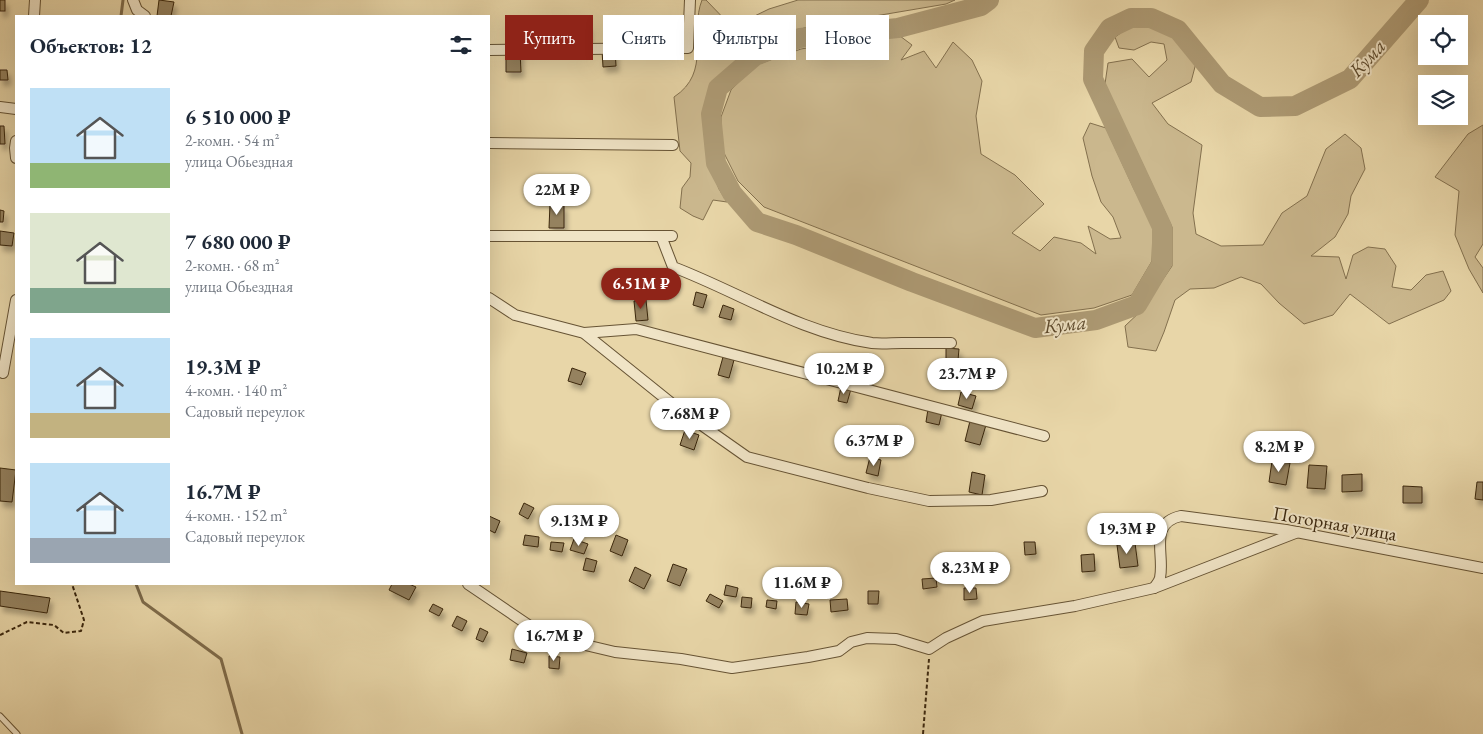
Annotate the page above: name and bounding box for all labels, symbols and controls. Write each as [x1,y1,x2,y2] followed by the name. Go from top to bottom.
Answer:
[505,15,593,60] chip: Купить
[603,15,684,60] chip: Снять
[694,15,796,60] chip: Фильтры
[806,15,889,60] chip: Новое
[1418,15,1468,125] map controls
[1418,15,1468,65] button: locate
[447,31,475,59] icon: filters
[30,32,152,59] text: Объектов: 12
[1342,33,1391,83] water label: Кума
[1418,75,1468,125] button: layers
[185,103,291,130] text: 6 510 000 ₽
[70,108,130,168] icon: home
[185,130,280,151] text: 2-комн. · 54 m²
[185,151,293,172] text: улица Обьездная
[522,174,592,216] pin: 22M ₽
[534,179,580,200] text: 22M ₽
[185,228,291,255] text: 7 680 000 ₽
[70,233,130,293] icon: home
[185,255,280,276] text: 2-комн. · 68 m²
[595,268,687,310] pin: 6.51M ₽
[612,273,670,294] text: 6.51M ₽
[185,276,293,297] text: улица Обьездная
[1041,309,1088,339] water label: Кума
[798,352,890,395] pin: 10.2M ₽
[185,353,261,380] text: 19.3M ₽
[70,358,130,418] icon: home
[815,358,873,379] text: 10.2M ₽
[921,358,1013,400] pin: 23.7M ₽
[938,363,996,384] text: 23.7M ₽
[185,380,287,401] text: 4-комн. · 140 m²
[644,398,736,440] pin: 7.68M ₽
[185,401,305,422] text: Садовый переулок
[661,403,719,424] text: 7.68M ₽
[828,424,920,467] pin: 6.37M ₽
[845,430,903,451] text: 6.37M ₽
[1238,430,1320,473] pin: 8.2M ₽
[1254,436,1304,457] text: 8.2M ₽
[185,478,261,505] text: 16.7M ₽
[70,483,130,543] icon: home
[1271,500,1399,547] street label: Погорная улица
[533,504,625,547] pin: 9.13M ₽
[185,505,287,526] text: 4-комн. · 152 m²
[550,510,608,531] text: 9.13M ₽
[1081,512,1173,555] pin: 19.3M ₽
[1098,518,1156,539] text: 19.3M ₽
[185,526,305,547] text: Садовый переулок
[924,552,1016,594] pin: 8.23M ₽
[941,557,999,578] text: 8.23M ₽
[756,566,848,609] pin: 11.6M ₽
[773,572,831,593] text: 11.6M ₽
[508,620,600,662] pin: 16.7M ₽
[525,625,583,646] text: 16.7M ₽

